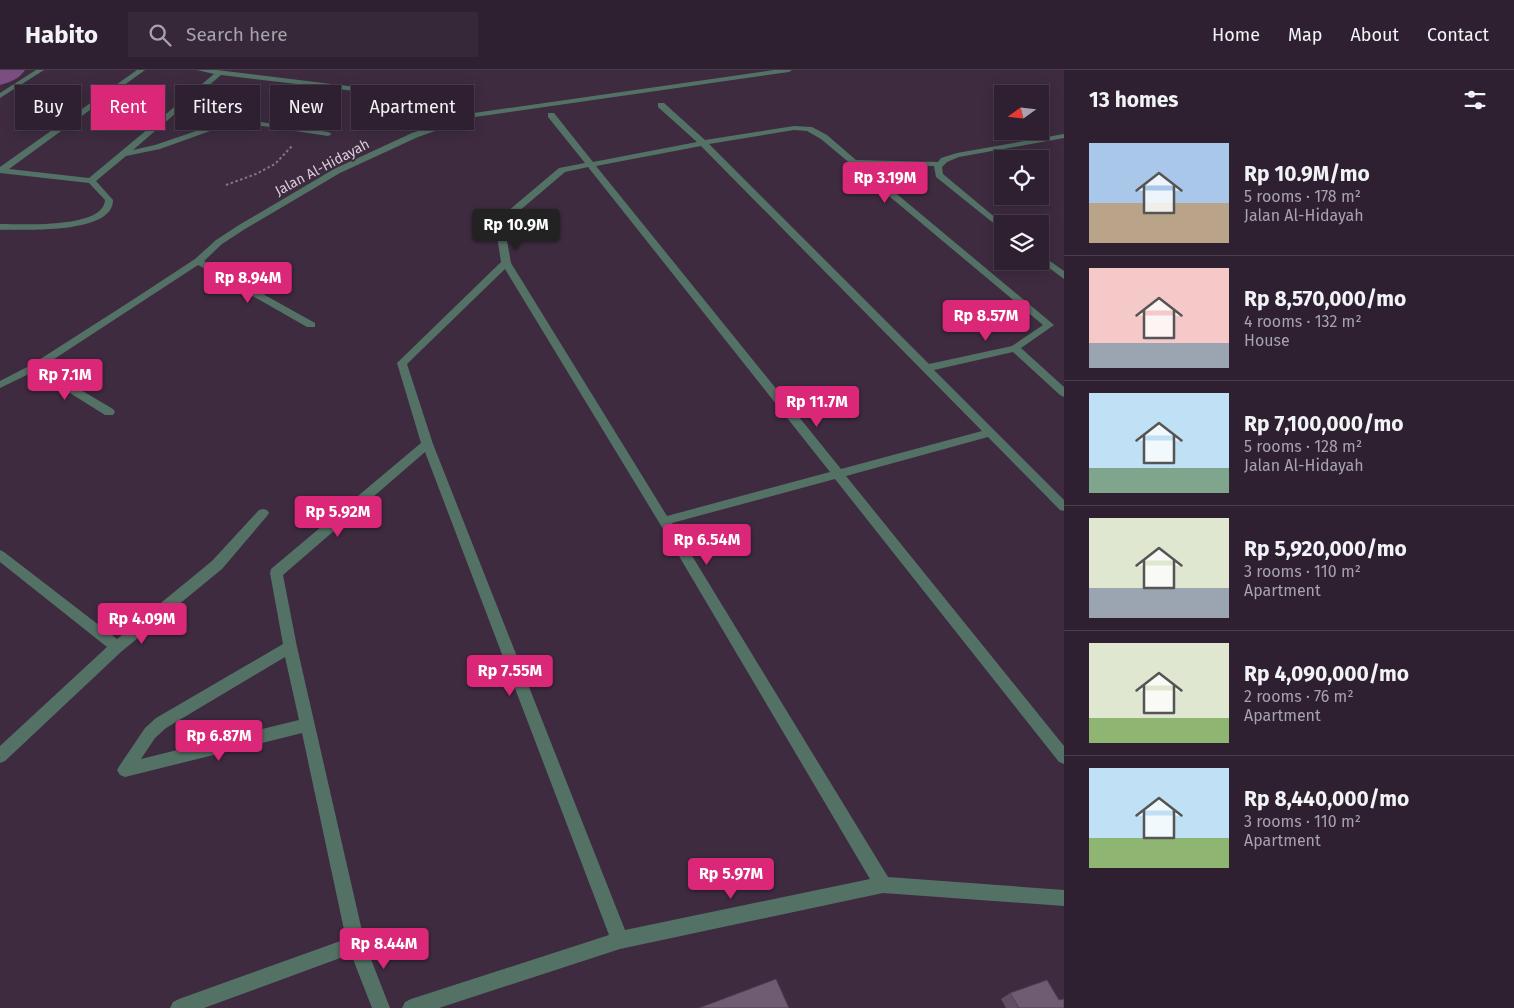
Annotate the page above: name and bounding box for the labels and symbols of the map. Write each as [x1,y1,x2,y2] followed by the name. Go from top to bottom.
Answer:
[994,85,1049,140] north arrow
[272,135,372,200] street label: Jalan Al-Hidayah
[833,162,937,204] pin: Rp 3.19M
[464,208,568,251] pin: Rp 10.9M
[196,262,300,304] pin: Rp 8.94M
[934,300,1038,342] pin: Rp 8.57M
[19,358,111,401] pin: Rp 7.1M
[765,386,869,428] pin: Rp 11.7M
[286,496,390,538] pin: Rp 5.92M
[655,524,759,566] pin: Rp 6.54M
[90,602,194,645] pin: Rp 4.09M
[458,654,562,697] pin: Rp 7.55M
[167,720,271,762] pin: Rp 6.87M
[679,858,783,900] pin: Rp 5.97M
[332,928,436,970] pin: Rp 8.44M

